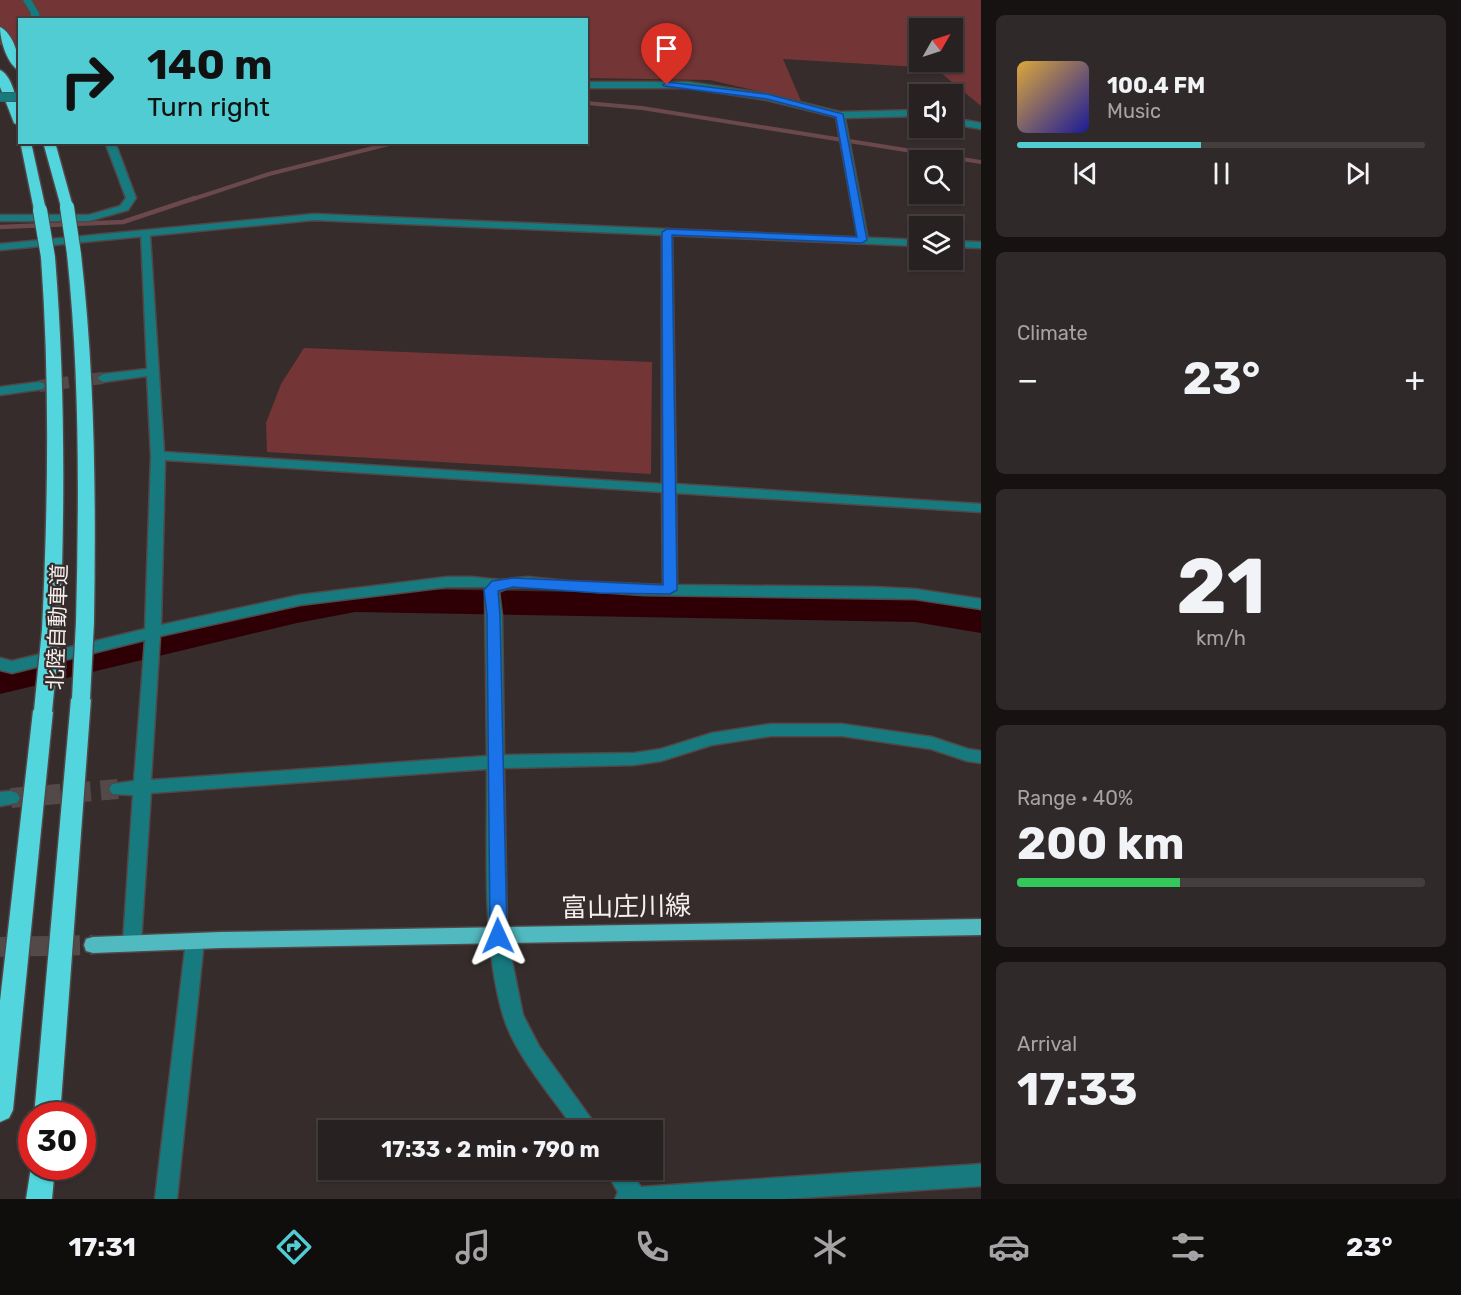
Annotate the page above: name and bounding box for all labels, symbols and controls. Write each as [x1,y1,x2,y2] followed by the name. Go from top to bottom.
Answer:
[909,18,963,72] north arrow
[909,18,963,270] map controls
[641,23,692,85] pin
[650,32,683,65] icon: arrive
[147,40,273,90] text: 140 m
[48,42,126,120] icon: right
[1107,72,1205,99] text: 100.4 FM
[909,84,963,138] button: sound
[147,91,270,123] text: Turn right
[1107,99,1161,123] text: Music
[909,150,963,204] button: search
[1069,157,1102,190] icon: previous
[1205,157,1238,190] icon: pause
[1341,157,1374,190] icon: next
[909,216,963,270] button: layers
[1017,321,1088,345] text: Climate
[1183,352,1260,405] text: 23°
[1017,360,1038,399] text: −
[1404,360,1425,399] text: +
[1176,540,1266,633] text: 21
[42,564,72,690] street label: 北陸自動車道
[1196,626,1246,650] text: km/h
[1017,786,1133,810] text: Range · 40%
[1017,817,1185,870] text: 200 km
[561,890,691,924] street label: 富山庄川線
[466,904,530,968] position arrow
[1017,1032,1077,1056] text: Arrival
[1017,1063,1138,1116] text: 17:33
[18,1102,96,1180] speed limit sign: 30
[381,1136,600,1163] text: 17:33 · 2 min · 790 m
[273,1226,315,1268] icon: directions
[452,1226,494,1268] icon: music
[631,1226,673,1268] icon: phone
[809,1226,851,1268] icon: climate
[988,1226,1030,1268] icon: car
[1167,1226,1209,1268] icon: filters
[68,1231,136,1263] text: 17:31
[1346,1231,1393,1263] text: 23°

